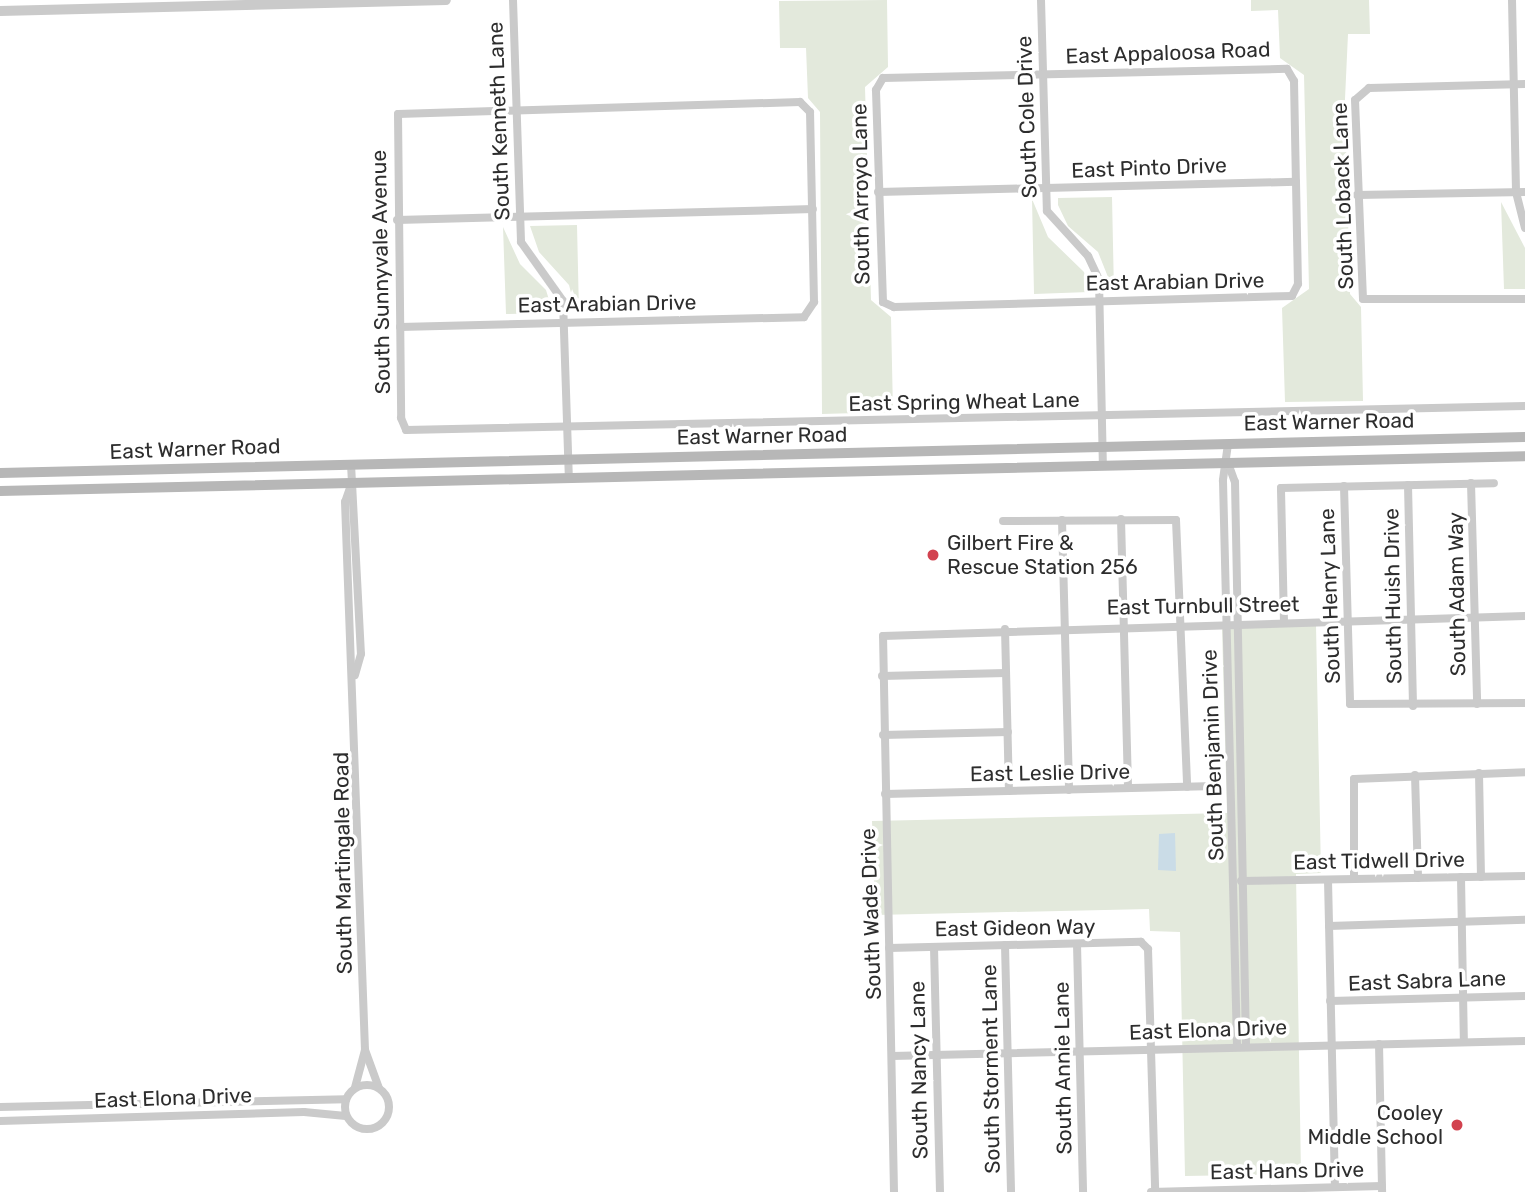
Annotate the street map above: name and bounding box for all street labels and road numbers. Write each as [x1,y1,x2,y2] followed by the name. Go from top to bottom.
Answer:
[483,21,515,221] street label: South Kenneth Lane
[1012,35,1042,199] street label: South Cole Drive
[1065,37,1271,69] street label: East Appaloosa Road
[1327,102,1359,290] street label: South Loback Lane
[847,103,875,285] street label: South Arroyo Lane
[366,149,396,395] street label: South Sunnyvale Avenue
[1071,153,1227,183] street label: East Pinto Drive
[1085,268,1265,296] street label: East Arabian Drive
[517,290,697,318] street label: East Arabian Drive
[848,387,1080,417] street label: East Spring Wheat Lane
[1243,408,1415,436] street label: East Warner Road
[676,422,848,450] street label: East Warner Road
[109,433,281,465] street label: East Warner Road
[1314,508,1346,684] street label: South Henry Lane
[1379,508,1407,684] street label: South Huish Drive
[1443,511,1471,677] street label: South Adam Way
[1106,592,1300,620] street label: East Turnbull Street
[1197,649,1229,861] street label: South Benjamin Drive
[328,752,358,974] street label: South Martingale Road
[970,759,1130,787] street label: East Leslie Drive
[855,828,887,1000] street label: South Wade Drive
[1293,847,1465,875] street label: East Tidwell Drive
[934,914,1096,942] street label: East Gideon Way
[977,964,1005,1174] street label: South Storment Lane
[1348,966,1506,996] street label: East Sabra Lane
[905,980,933,1160] street label: South Nancy Lane
[1049,981,1077,1155] street label: South Annie Lane
[1128,1015,1288,1045] street label: East Elona Drive
[93,1083,253,1113] street label: East Elona Drive
[1210,1157,1364,1185] street label: East Hans Drive

